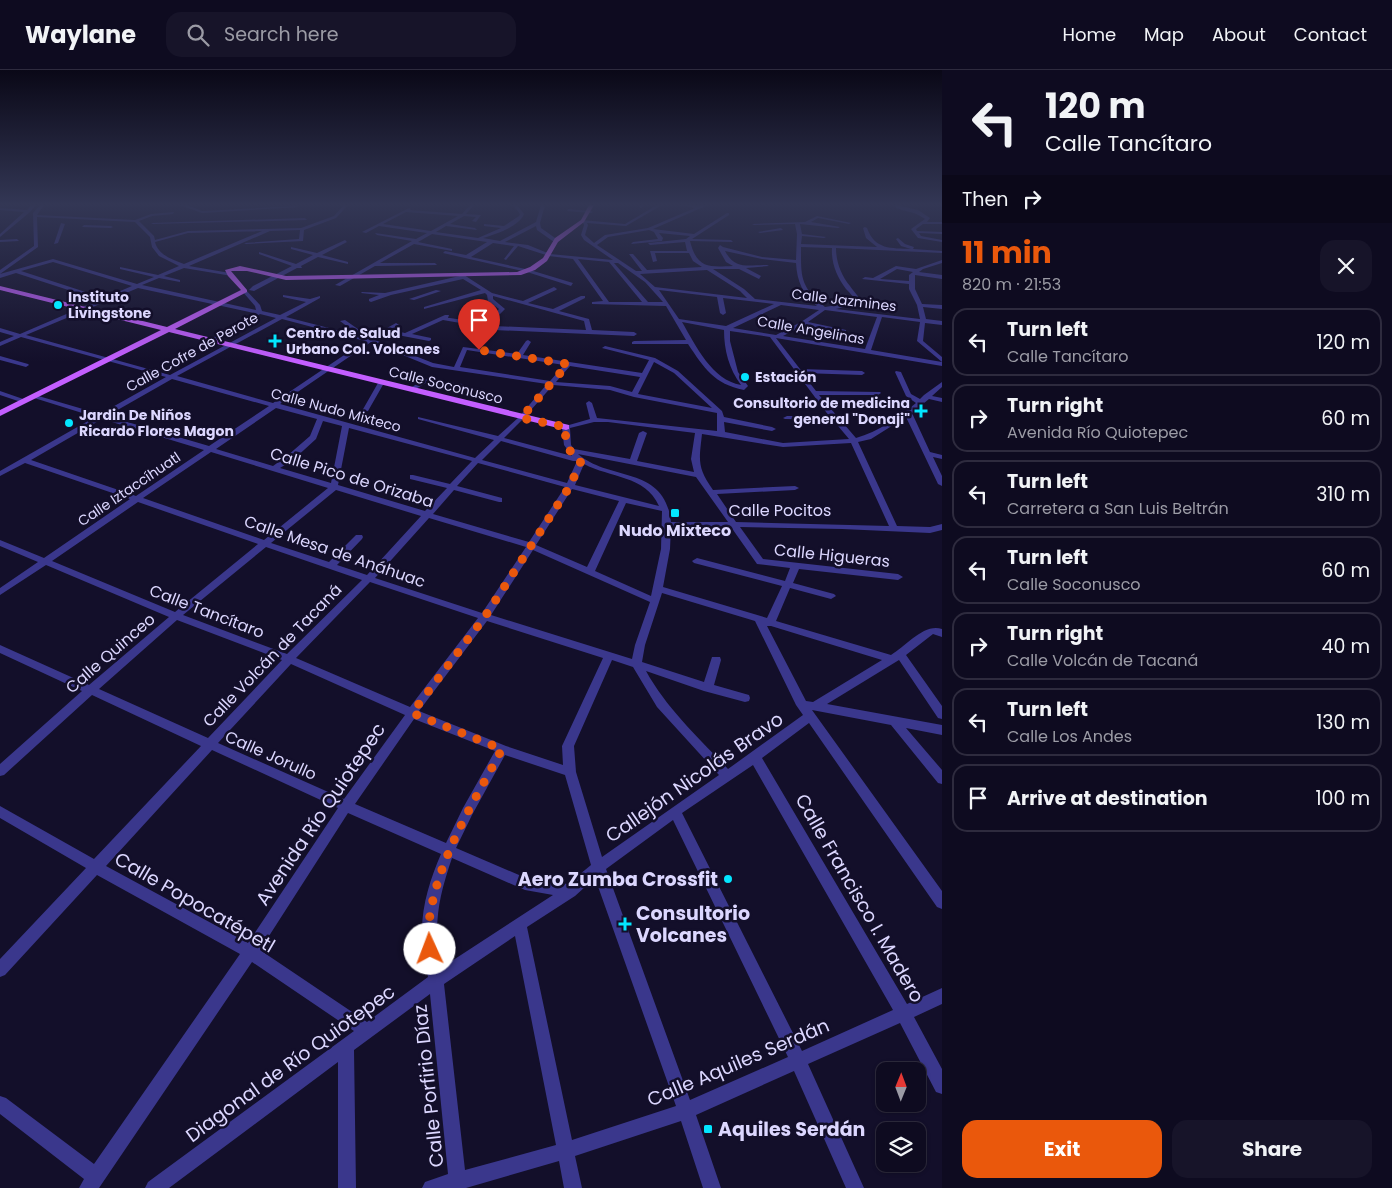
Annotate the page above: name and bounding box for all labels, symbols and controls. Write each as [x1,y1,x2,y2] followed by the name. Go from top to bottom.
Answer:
[166,12,516,57] search box
[25,18,136,51] text: Waylane
[184,21,212,49] icon: search
[224,21,339,48] text: Search here
[1062,22,1116,47] text: Home
[1144,22,1184,47] text: Map
[1212,22,1266,47] text: About
[1294,22,1367,47] text: Contact
[1045,81,1145,130] text: 120 m
[962,90,1027,155] icon: left
[1045,128,1212,159] text: Calle Tancítaro
[1018,185,1046,213] icon: right
[962,186,1008,213] text: Then
[962,231,1052,274] text: 11 min
[1320,240,1372,292] button: close
[962,273,1061,296] text: 820 m · 21:53
[790,284,898,316] street label: Calle Jazmines
[68,287,151,323] place label: Instituto Livingstone
[52,299,64,311] marker: Instituto Livingstone
[458,299,500,350] pin
[465,306,493,334] icon: arrive
[122,307,262,397] street label: Calle Cofre de Perote
[756,311,866,349] street label: Calle Angelinas
[1007,316,1088,343] text: Turn left
[286,323,440,359] place label: Centro de Salud Urbano Col. Volcanes
[964,328,992,356] icon: left
[1316,329,1370,356] text: 120 m
[268,334,282,348] marker: Centro de Salud Urbano Col. Volcanes
[1007,345,1128,368] text: Calle Tancítaro
[387,361,505,409] street label: Calle Soconusco
[755,367,817,387] place label: Estación
[739,371,751,383] marker: Estación
[269,383,403,437] street label: Calle Nudo Mixteco
[1007,392,1103,419] text: Turn right
[733,393,910,429] place label: Consultorio de medicina general "Donaji"
[914,404,928,418] marker: Consultorio de medicina general "Donaji"
[964,404,992,432] icon: right
[79,405,234,441] place label: Jardin De Niños Ricardo Flores Magon
[1321,405,1370,432] text: 60 m
[63,417,75,429] marker: Jardin De Niños Ricardo Flores Magon
[1007,421,1188,444] text: Avenida Río Quiotepec
[267,442,436,513] street label: Calle Pico de Orizaba
[74,447,184,531] street label: Calle Iztaccíhuatl
[1007,468,1088,495] text: Turn left
[964,480,992,508] icon: left
[1316,481,1370,508] text: 310 m
[1007,497,1229,520] text: Carretera a San Luis Beltrán
[729,499,831,522] street label: Calle Pocitos
[669,507,681,519] marker: Nudo Mixteco
[241,510,429,593] street label: Calle Mesa de Anáhuac
[619,519,731,542] place label: Nudo Mixteco
[773,538,891,573] street label: Calle Higueras
[1007,544,1088,571] text: Turn left
[964,556,992,584] icon: left
[1321,557,1370,584] text: 60 m
[1007,573,1141,596] text: Calle Soconusco
[146,579,268,644] street label: Calle Tancítaro
[198,579,347,732] street label: Calle Volcán de Tacaná
[60,608,160,699] street label: Calle Quinceo
[1007,620,1103,647] text: Turn right
[964,632,992,660] icon: right
[1321,633,1370,660] text: 40 m
[1007,649,1198,672] text: Calle Volcán de Tacaná
[1007,696,1088,723] text: Turn left
[600,706,789,849] street label: Callejón Nicolás Bravo
[964,708,992,736] icon: left
[1316,709,1370,736] text: 130 m
[249,718,392,911] street label: Avenida Río Quiotepec
[221,725,320,786] street label: Calle Jorullo
[1007,725,1132,748] text: Calle Los Andes
[964,784,992,812] icon: arrive
[1007,785,1208,812] text: Arrive at destination
[1315,785,1370,812] text: 100 m
[789,789,931,1008] street label: Calle Francisco I. Madero
[110,845,280,959] street label: Calle Popocatépetl
[518,866,718,893] place label: Aero Zumba Crossfit
[722,873,734,885] marker: Aero Zumba Crossfit
[636,900,750,949] place label: Consultorio Volcanes
[618,917,632,931] marker: Consultorio Volcanes
[403,922,455,974] position arrow
[180,978,400,1149] street label: Diagonal de Río Quiotepec
[407,1003,450,1169] street label: Calle Porfirio Díaz
[643,1012,833,1113] street label: Calle Aquiles Serdán
[876,1062,926,1112] north arrow
[876,1062,926,1172] map controls
[718,1116,865,1143] place label: Aquiles Serdán
[962,1120,1162,1178] button: Exit
[1172,1120,1372,1178] button: Share
[876,1122,926,1172] button: layers
[702,1123,714,1135] marker: Aquiles Serdán

